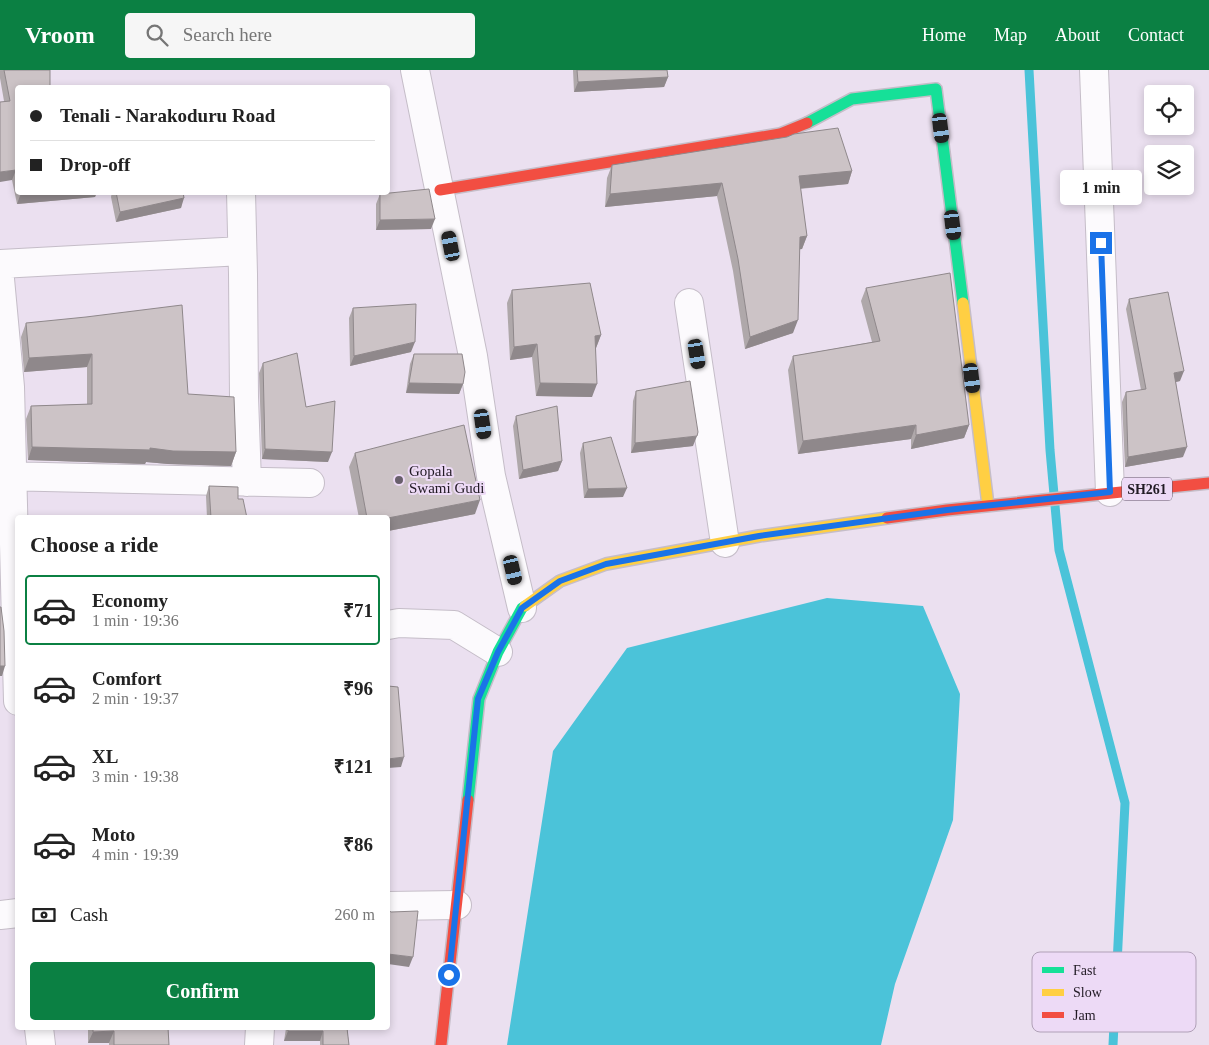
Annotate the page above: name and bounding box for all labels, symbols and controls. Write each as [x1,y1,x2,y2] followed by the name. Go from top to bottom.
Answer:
[125,13,475,58] search box
[143,21,171,49] icon: search
[25,22,95,48] text: Vroom
[183,24,272,45] text: Search here
[922,25,966,45] text: Home
[994,25,1027,45] text: Map
[1055,25,1100,45] text: About
[1128,25,1184,45] text: Contact
[1144,85,1194,195] map controls
[1144,85,1194,135] button: locate
[60,105,275,126] text: Tenali - Narakoduru Road
[931,112,950,144] car
[1144,145,1194,195] button: layers
[60,154,130,175] text: Drop-off
[1060,170,1142,206] callout: 1 min
[1082,179,1120,196] text: 1 min
[943,209,962,241] car
[440,230,461,262] car
[1090,232,1112,254] route end
[687,338,706,370] car
[962,362,981,394] car
[473,408,492,440] car
[409,463,484,496] place label: Gopala Swami Gudi
[393,474,405,486] marker: Gopala Swami Gudi
[1122,478,1172,500] road number: SH261
[30,532,158,557] text: Choose a ride
[502,554,523,586] car
[32,588,77,633] icon: car
[92,590,168,611] text: Economy
[343,600,373,621] text: ₹71
[92,612,179,629] text: 1 min · 19:36
[32,666,77,711] icon: car
[92,668,162,689] text: Comfort
[343,678,373,699] text: ₹96
[92,690,179,707] text: 2 min · 19:37
[32,744,77,789] icon: car
[92,746,118,767] text: XL
[334,756,373,777] text: ₹121
[92,768,179,785] text: 3 min · 19:38
[32,822,77,867] icon: car
[92,824,135,845] text: Moto
[343,834,373,855] text: ₹86
[92,846,179,863] text: 4 min · 19:39
[30,901,58,929] icon: cash
[70,904,108,925] text: Cash
[335,906,375,923] text: 260 m
[1032,952,1196,1032] legend
[30,962,375,1020] button: Confirm
[1073,963,1096,978] text: Fast
[438,964,460,986] route start
[1073,985,1103,1000] text: Slow
[1073,1008,1096,1023] text: Jam

